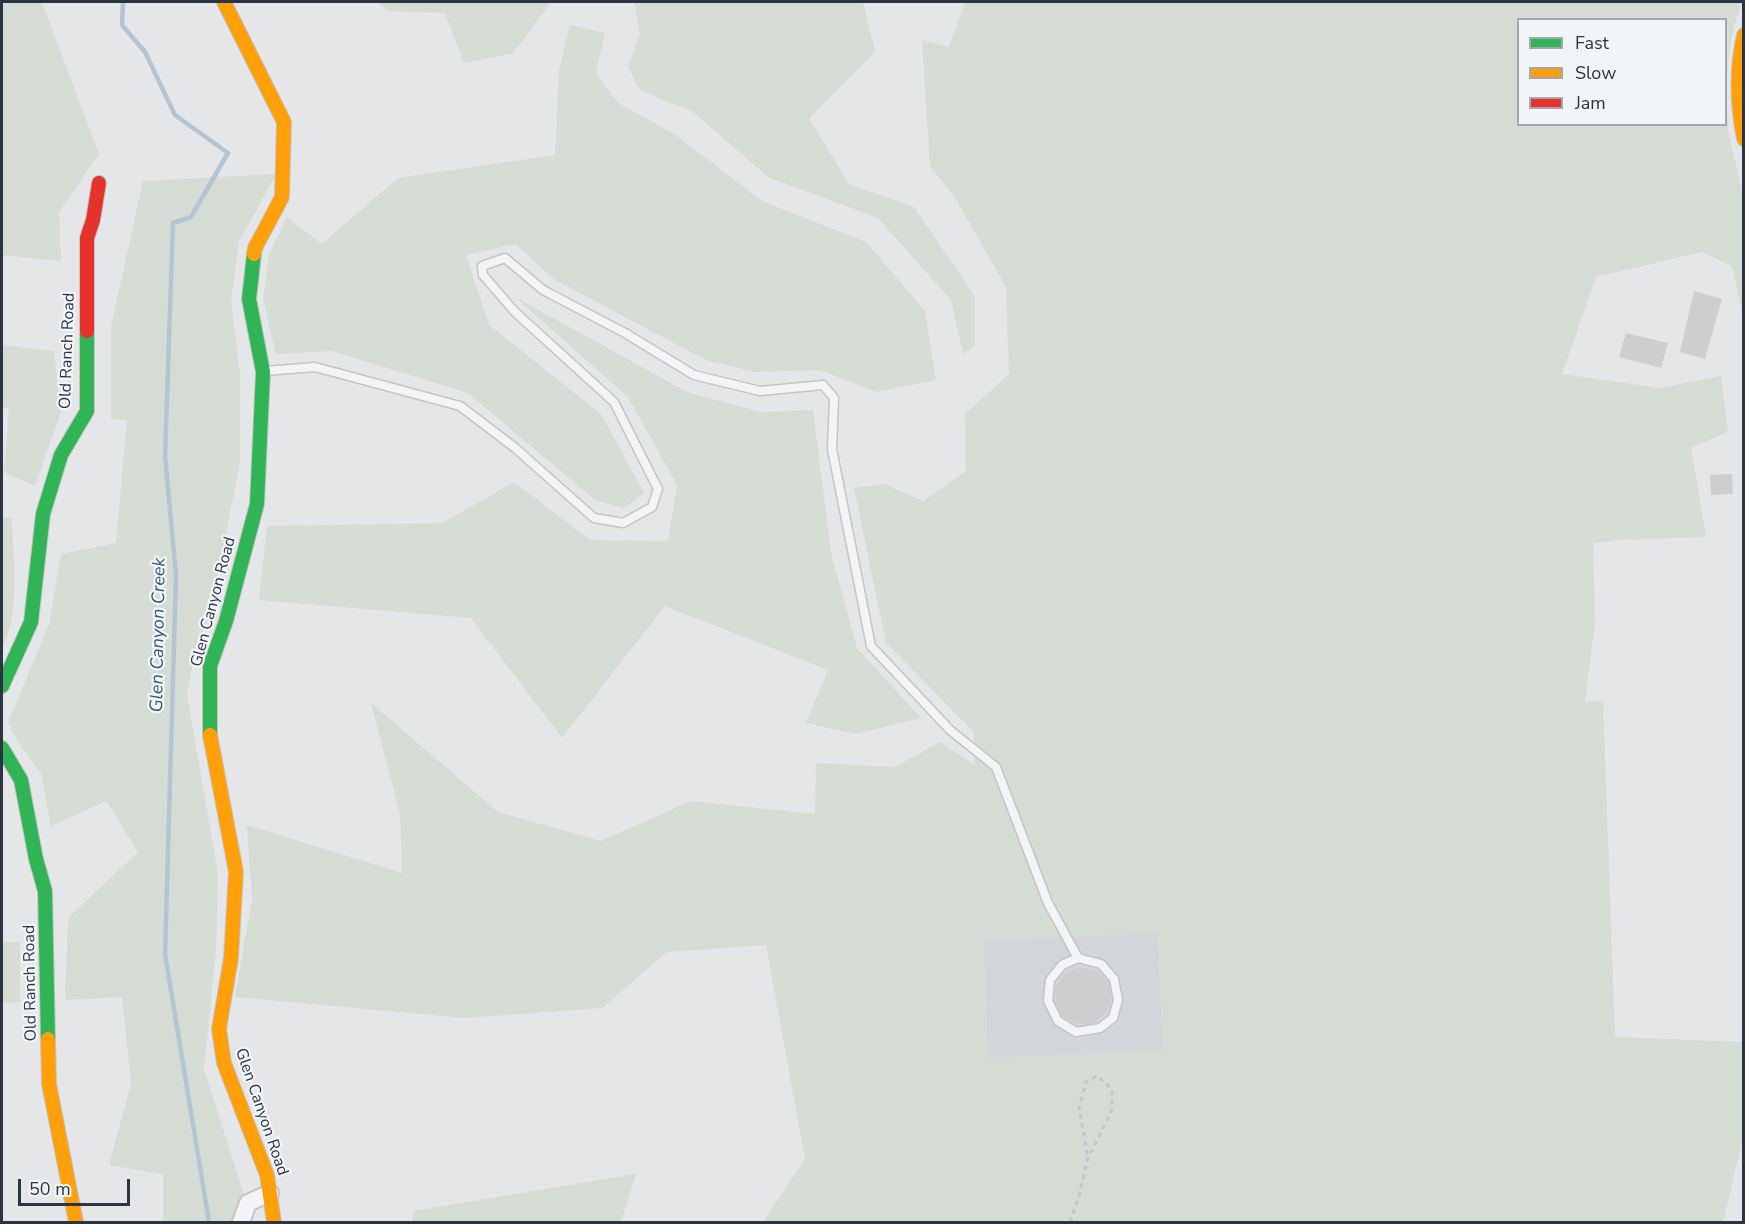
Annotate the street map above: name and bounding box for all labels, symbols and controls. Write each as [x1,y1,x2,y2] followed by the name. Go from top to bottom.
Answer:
[1517,18,1727,126] legend
[1575,31,1609,55] text: Fast
[1575,61,1616,85] text: Slow
[1575,91,1606,115] text: Jam
[56,292,80,410] street label: Old Ranch Road
[187,535,241,669] street label: Glen Canyon Road
[147,557,171,713] water label: Glen Canyon Creek
[20,925,42,1041] street label: Old Ranch Road
[230,1046,292,1178] street label: Glen Canyon Road
[21,1167,134,1205] scale bar
[29,1177,71,1201] text: 50 m

